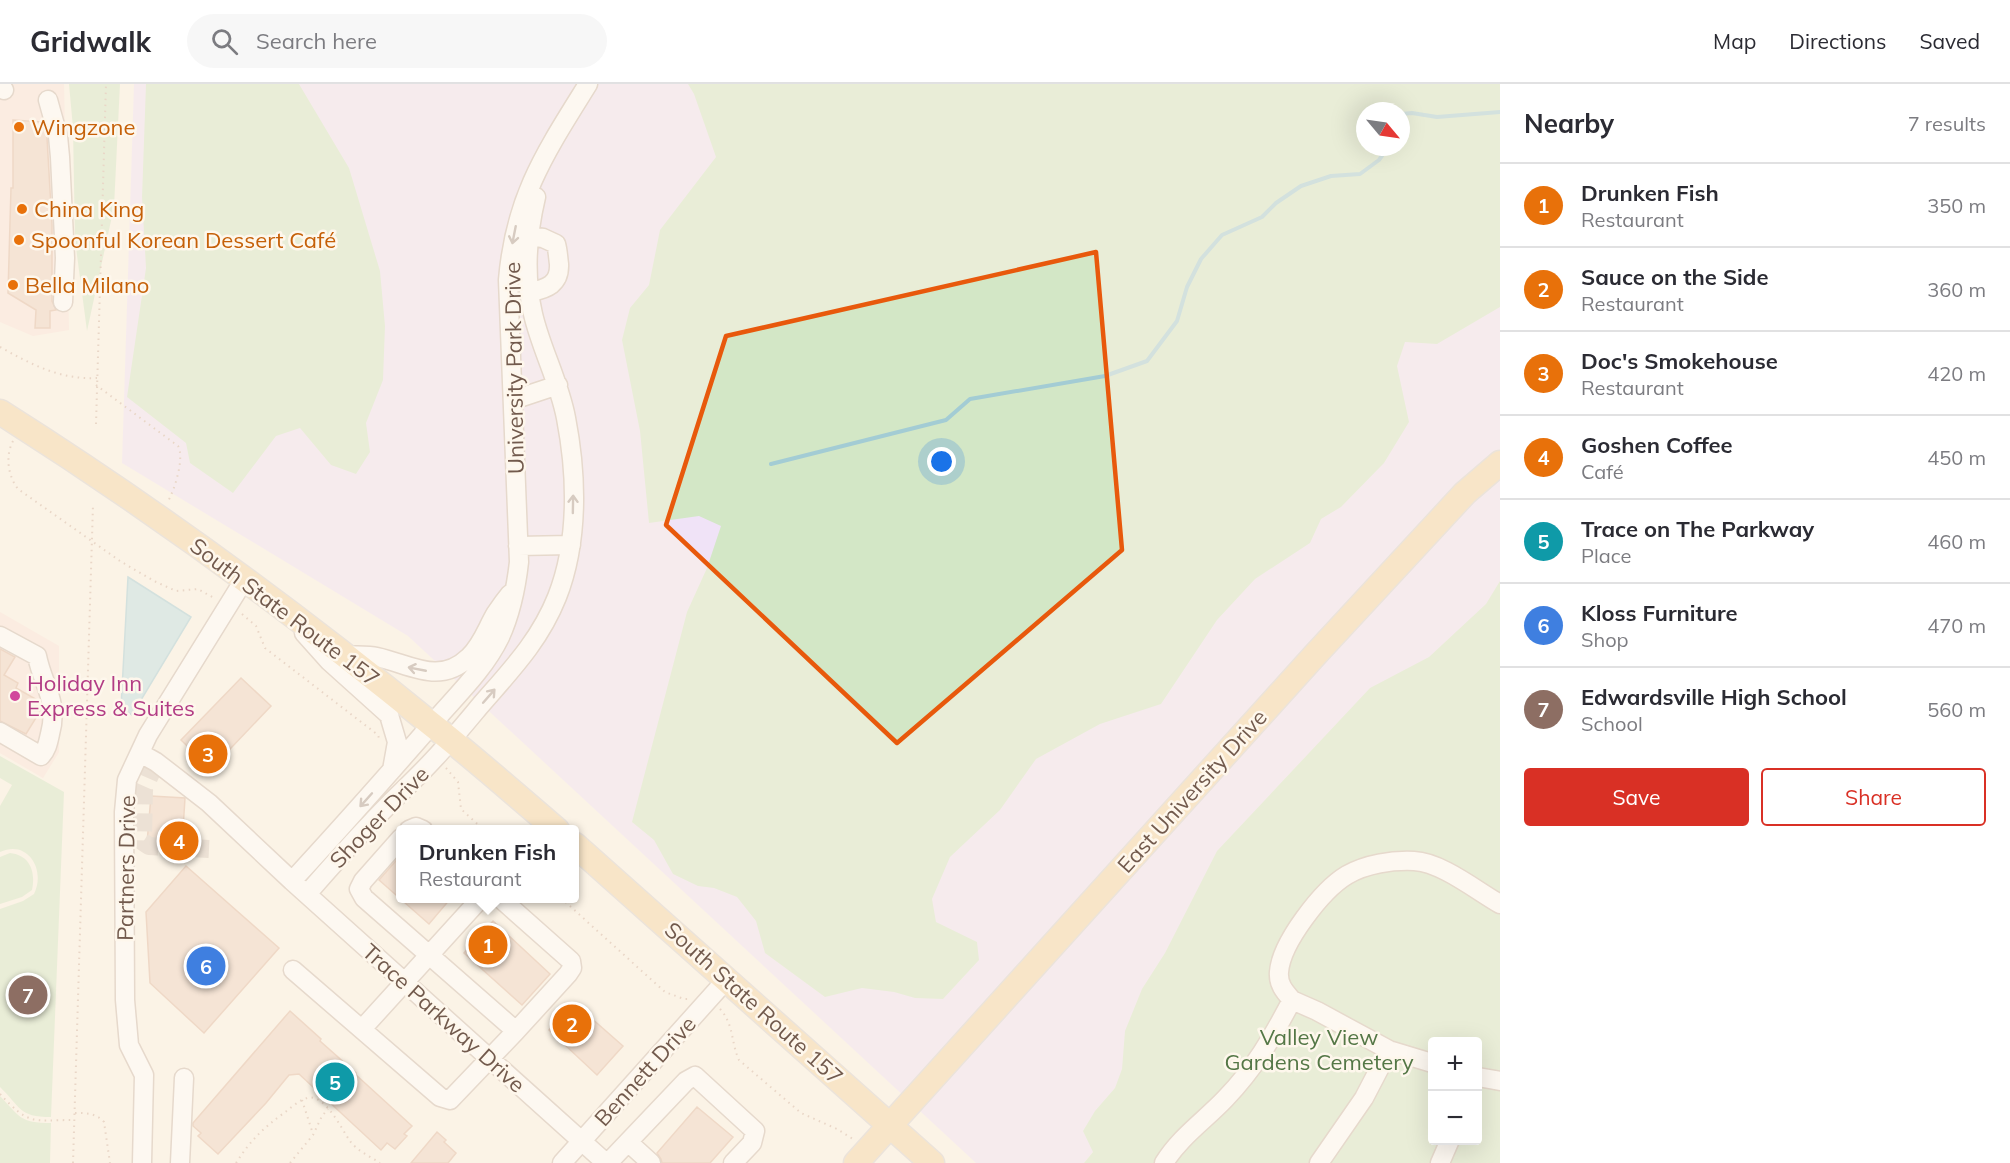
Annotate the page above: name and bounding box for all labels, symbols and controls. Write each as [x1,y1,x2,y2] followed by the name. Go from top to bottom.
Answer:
[187,14,607,68] search box
[30,24,151,59] text: Gridwalk
[208,25,241,58] icon: search
[256,27,377,55] text: Search here
[1713,28,1756,54] text: Map
[1789,28,1886,54] text: Directions
[1919,28,1980,54] text: Saved
[1356,102,1410,156] north arrow
[1524,107,1614,140] text: Nearby
[1908,111,1986,136] text: 7 results
[31,113,135,141] place label: Wingzone
[12,120,26,134] marker: Wingzone
[1581,179,1719,207] text: Drunken Fish
[1538,193,1550,218] text: 1
[1927,193,1986,218] text: 350 m
[34,195,144,223] place label: China King
[15,202,29,216] marker: China King
[1581,207,1684,232] text: Restaurant
[508,225,519,245] one-way arrow
[31,226,336,254] place label: Spoonful Korean Dessert Café
[12,233,26,247] marker: Spoonful Korean Dessert Café
[498,262,530,474] street label: University Park Drive
[1581,263,1769,291] text: Sauce on the Side
[25,271,149,299] place label: Bella Milano
[1538,277,1550,302] text: 2
[1927,277,1986,302] text: 360 m
[6,278,20,292] marker: Bella Milano
[1581,291,1684,316] text: Restaurant
[1581,347,1778,375] text: Doc's Smokehouse
[1538,361,1550,386] text: 3
[1927,361,1986,386] text: 420 m
[1581,375,1684,400] text: Restaurant
[1581,431,1733,459] text: Goshen Coffee
[1538,445,1550,470] text: 4
[1927,445,1986,470] text: 450 m
[927,447,956,476] your location
[1581,459,1624,484] text: Café
[567,494,579,514] one-way arrow
[1581,515,1814,543] text: Trace on The Parkway
[1538,529,1550,554] text: 5
[1927,529,1986,554] text: 460 m
[185,532,385,692] street label: South State Route 157
[1581,543,1631,568] text: Place
[1581,599,1738,627] text: Kloss Furniture
[1538,613,1550,638] text: 6
[1927,613,1986,638] text: 470 m
[1581,627,1629,652] text: Shop
[408,663,427,674] one-way arrow
[27,669,195,722] place label: Holiday Inn Express & Suites
[1581,683,1847,711] text: Edwardsville High School
[8,689,22,703] marker: Holiday Inn Express & Suites
[482,689,496,704] one-way arrow
[1538,697,1550,722] text: 7
[1927,697,1986,722] text: 560 m
[1111,703,1273,879] street label: East University Drive
[1581,711,1643,736] text: School
[188,732,228,776] pin: 3
[323,760,435,874] street label: Shoger Drive
[1524,768,1749,826] button: Save
[1761,768,1986,826] button: Share
[359,792,373,807] one-way arrow
[111,795,141,941] street label: Partners Drive
[160,818,198,864] pin: 4
[396,825,579,903] popup
[419,838,556,866] text: Drunken Fish
[419,866,521,891] text: Restaurant
[659,916,849,1090] street label: South State Route 157
[468,922,508,968] pin: 1
[357,937,531,1099] street label: Trace Parkway Drive
[186,944,226,988] pin: 6
[9,972,48,1018] pin: 7
[552,1002,592,1046] pin: 2
[588,1010,702,1132] street label: Bennett Drive
[1224,1023,1414,1076] park label: Valley View Gardens Cemetery
[1428,1037,1482,1145] map controls
[1428,1037,1482,1091] button: +
[316,1060,354,1104] pin: 5
[1428,1091,1482,1145] button: −

